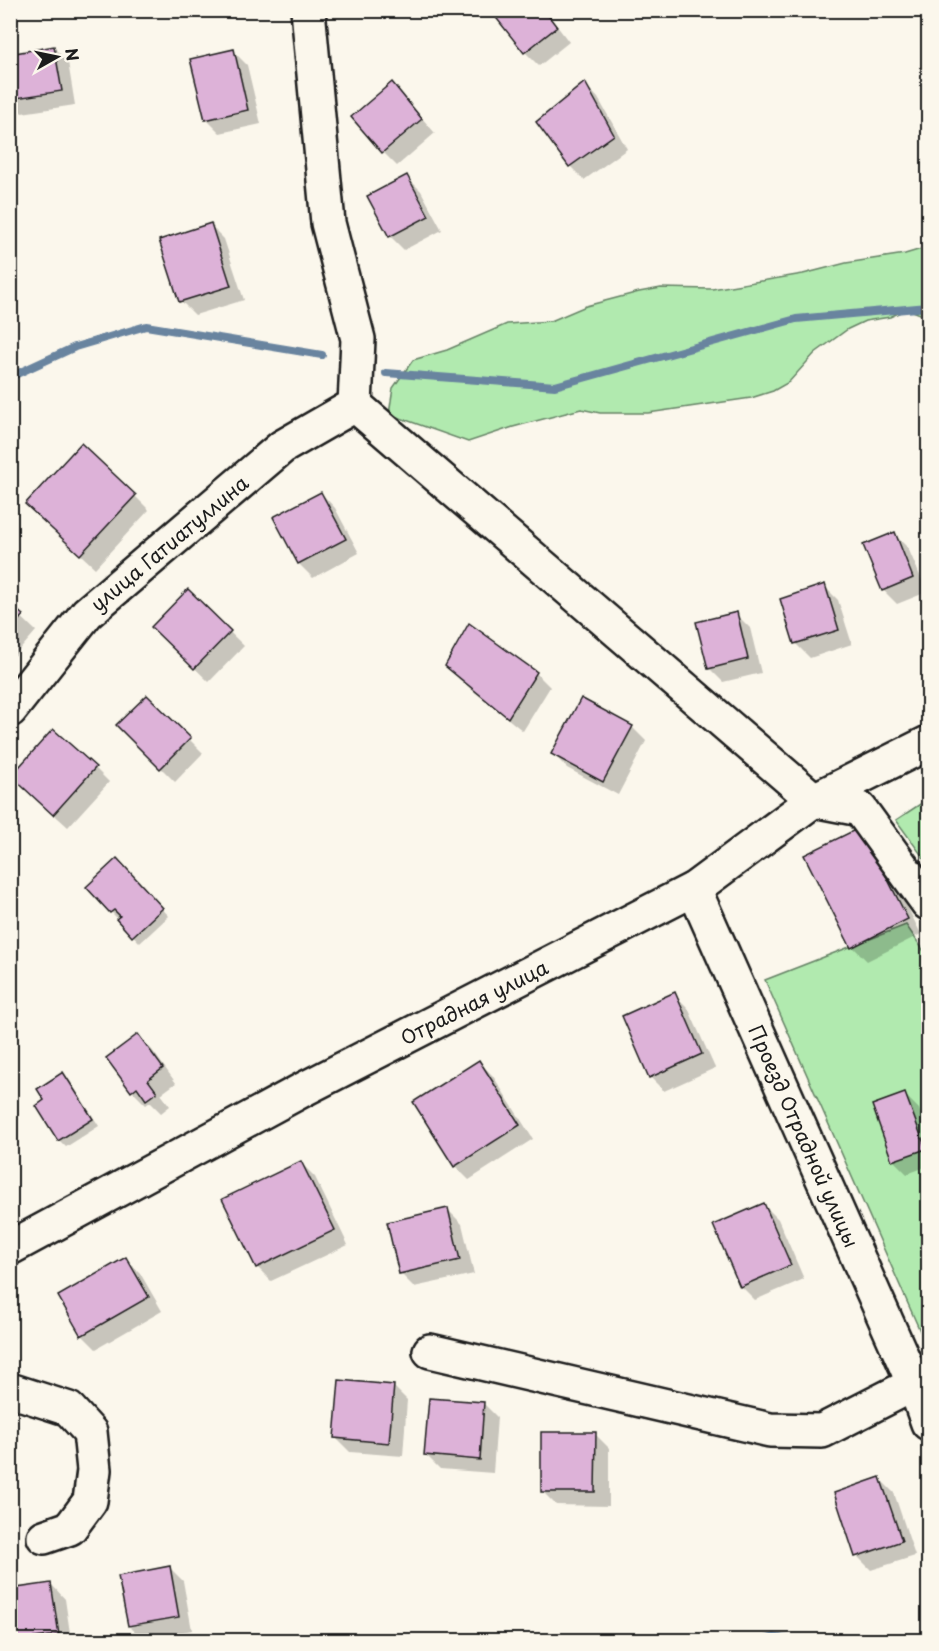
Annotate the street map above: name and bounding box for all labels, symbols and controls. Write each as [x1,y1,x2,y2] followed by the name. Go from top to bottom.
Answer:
[27,27,87,87] north arrow
[60,46,86,63] text: N
[83,468,255,618] street label: улица Гатиатуллина
[395,952,554,1052] street label: Отрадная улица
[741,1020,867,1252] street label: Проезд Отрадной улицы

